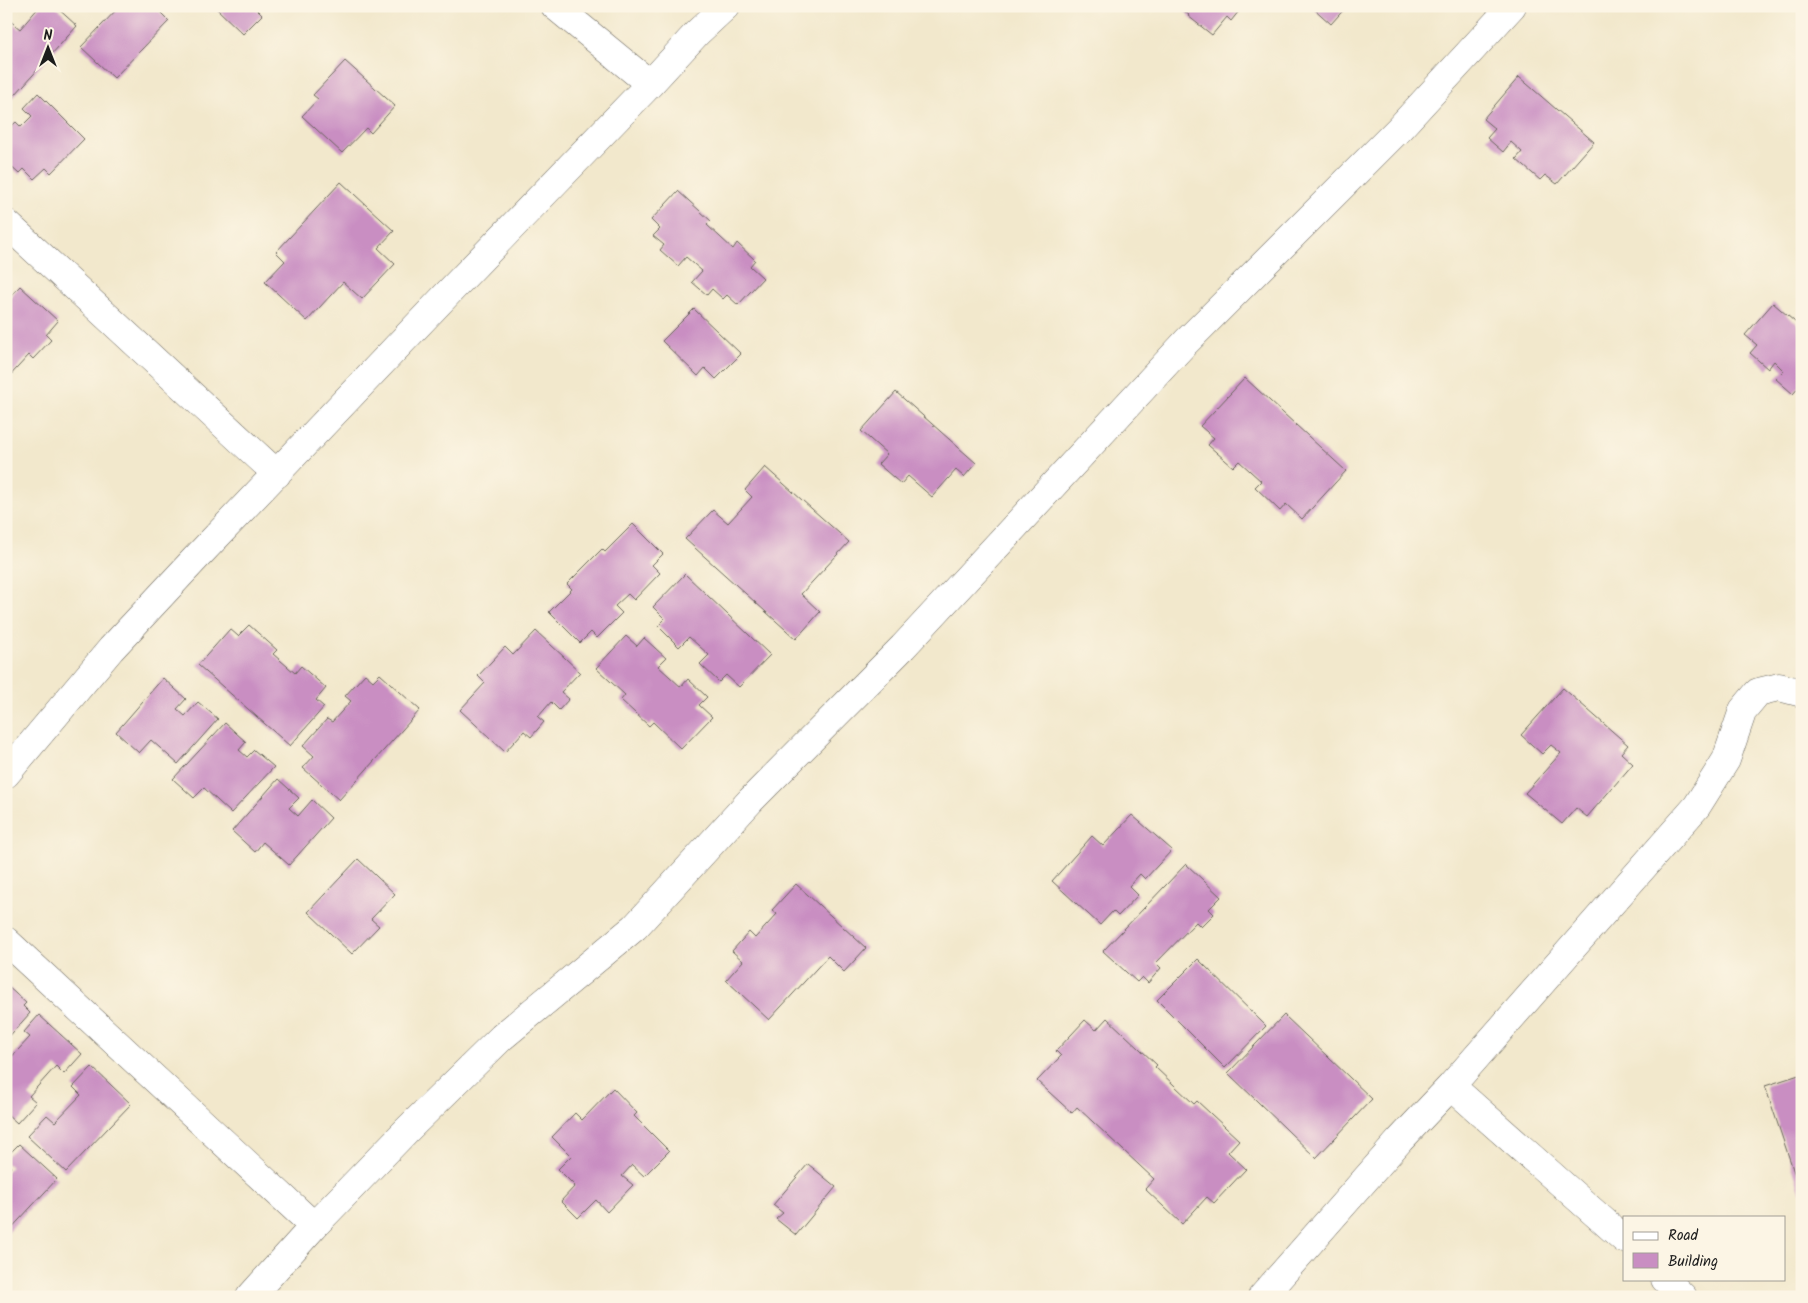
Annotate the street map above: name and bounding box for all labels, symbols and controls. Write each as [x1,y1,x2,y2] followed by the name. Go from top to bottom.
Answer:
[22,22,72,72] north arrow
[44,25,53,47] text: N
[1623,1216,1786,1280] legend
[1668,1224,1699,1248] text: Road
[1668,1250,1718,1274] text: Building

